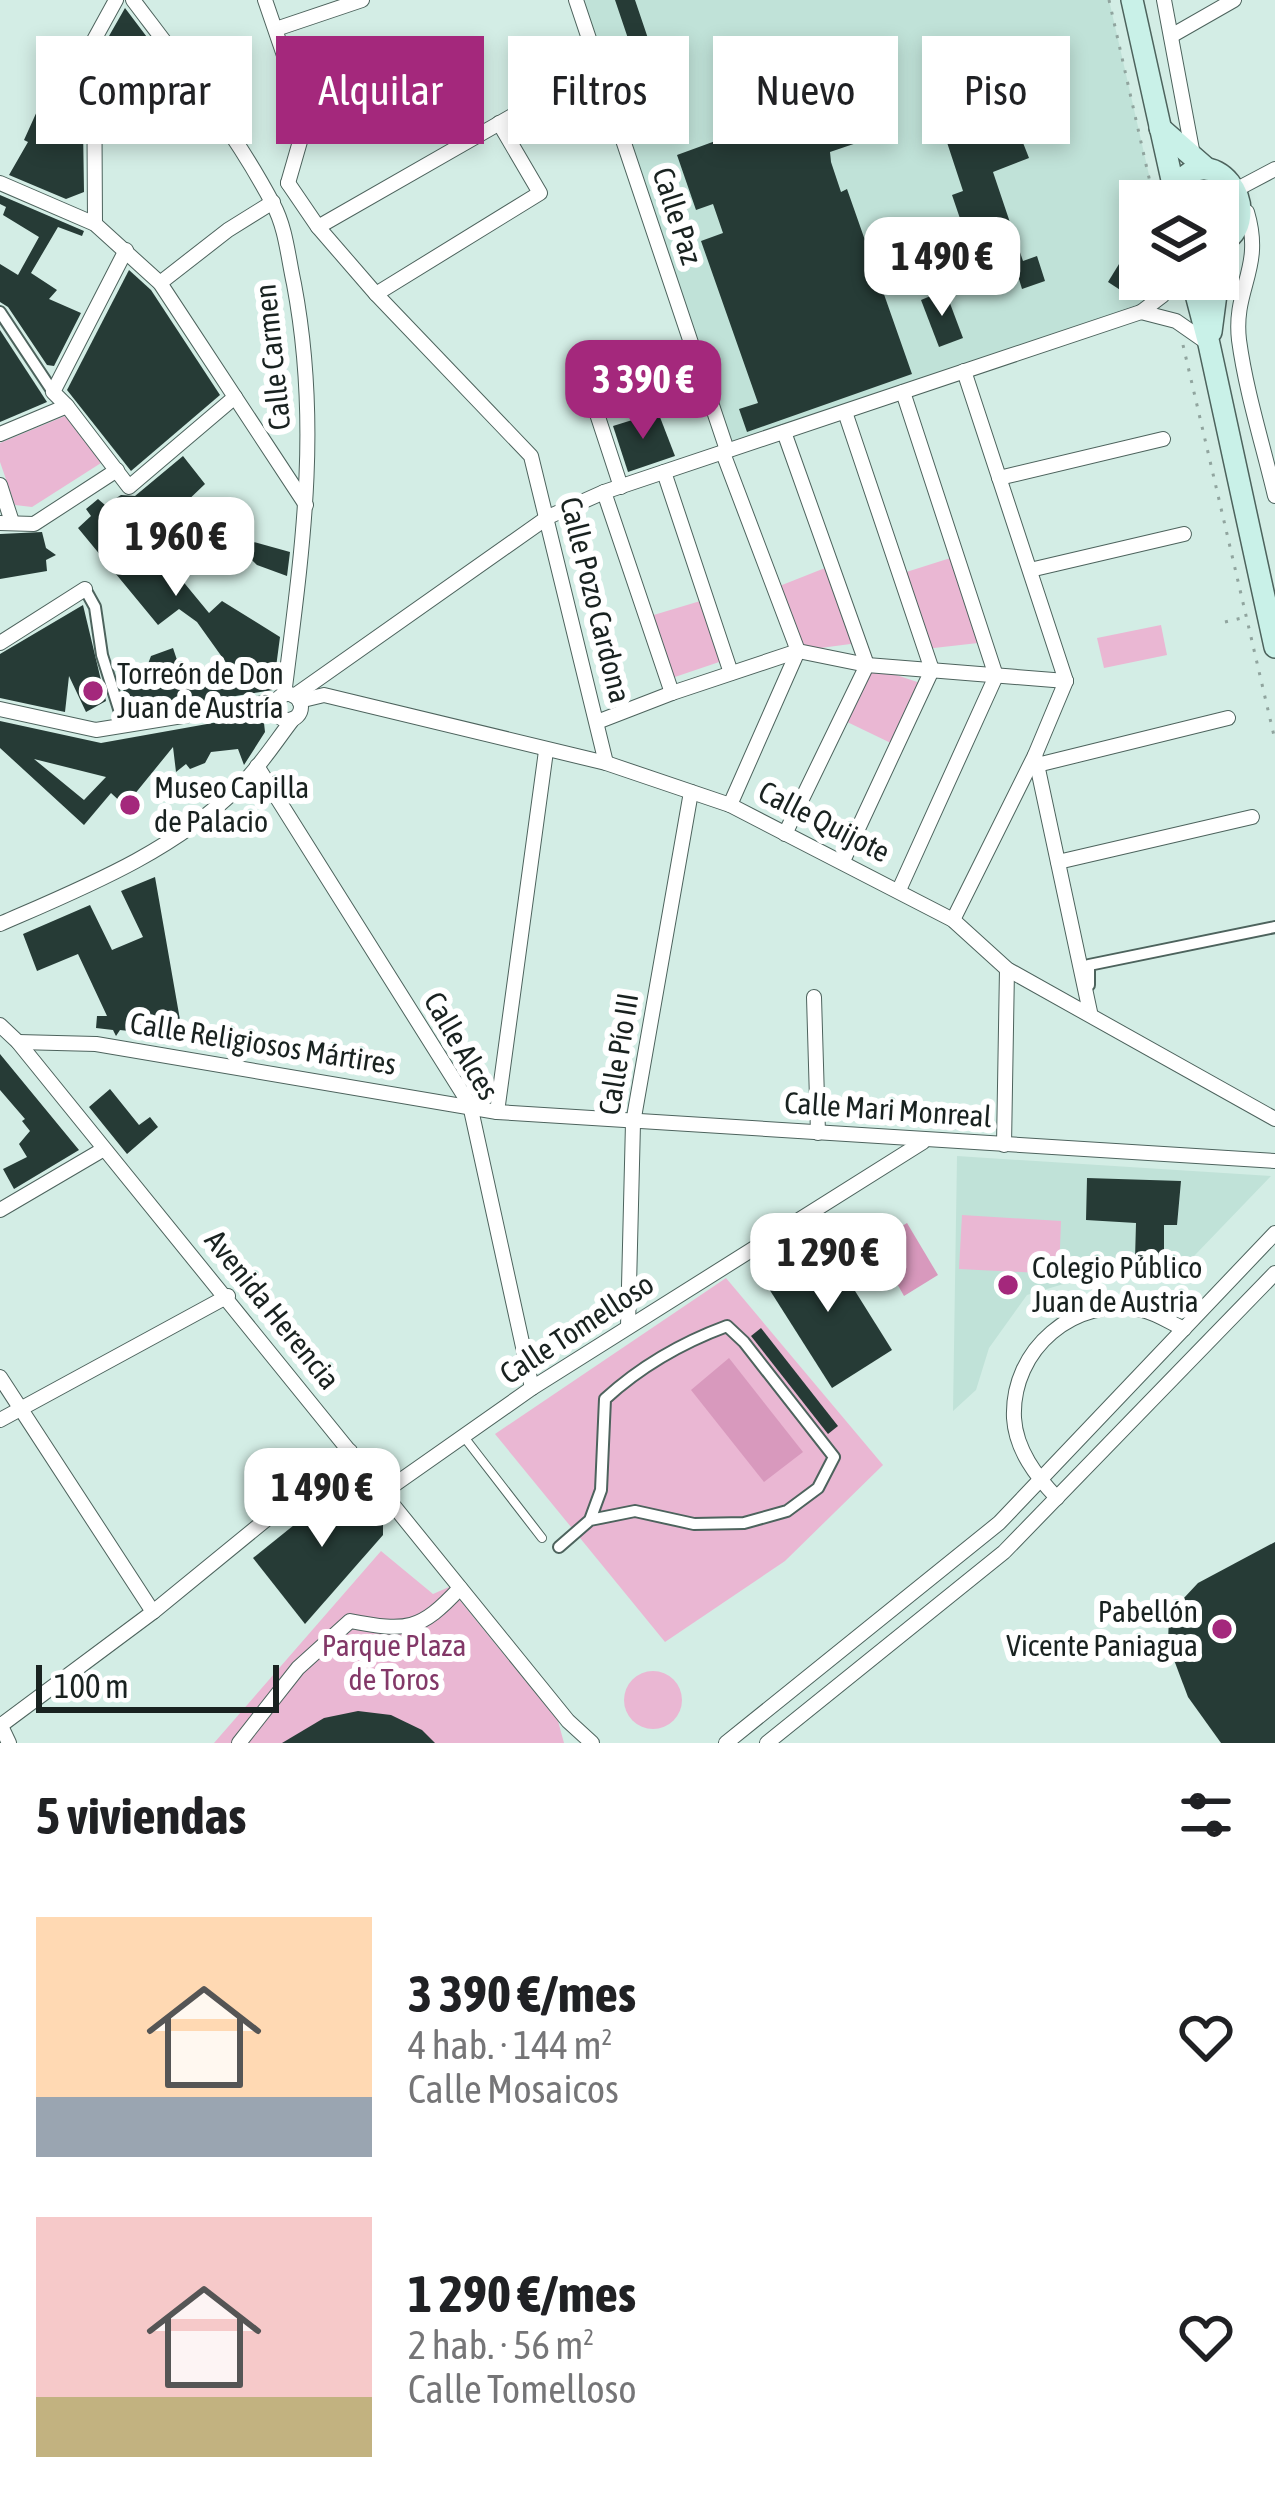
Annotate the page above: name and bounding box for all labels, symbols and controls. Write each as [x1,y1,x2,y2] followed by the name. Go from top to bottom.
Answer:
[36,36,252,144] chip: Comprar
[276,36,484,144] chip: Alquilar
[508,36,689,144] chip: Filtros
[713,36,898,144] chip: Nuevo
[922,36,1070,144] chip: Piso
[646,163,710,269] street label: Calle Paz
[1119,180,1239,300] map controls
[1119,180,1239,300] button: layers
[831,217,1053,319] pin: 1 490 €
[891,234,993,278] text: 1 490 €
[247,282,297,432] street label: Calle Carmen
[532,340,754,442] pin: 3 390 €
[592,357,694,401] text: 3 390 €
[554,493,638,706] street label: Calle Pozo Cardona
[65,497,287,599] pin: 1 960 €
[125,514,227,558] text: 1 960 €
[117,656,284,724] place label: Torreón de Don Juan de Austría
[80,678,106,704] marker: Torreón de Don Juan de Austría
[154,770,309,838] place label: Museo Capilla de Palacio
[753,774,896,869] street label: Calle Quijote
[117,792,143,818] marker: Museo Capilla de Palacio
[418,986,506,1105] street label: Calle Alces
[592,990,644,1117] street label: Calle Pío III
[128,1005,399,1081] street label: Calle Religiosos Mártires
[783,1085,993,1133] street label: Calle Mari Monreal
[717,1213,939,1315] pin: 1 290 €
[198,1223,347,1396] street label: Avenida Herencia
[777,1230,879,1274] text: 1 290 €
[1032,1250,1202,1318] place label: Colegio Público Juan de Austria
[493,1266,659,1390] street label: Calle Tomelloso
[995,1272,1021,1298] marker: Colegio Público Juan de Austria
[211,1448,433,1550] pin: 1 490 €
[271,1465,373,1509] text: 1 490 €
[1006,1594,1198,1662] place label: Pabellón Vicente Paniagua
[1209,1616,1235,1642] marker: Pabellón Vicente Paniagua
[322,1628,466,1696] park label: Parque Plaza de Toros
[36,1659,279,1712] scale bar
[54,1667,129,1705] text: 100 m
[1173,1782,1239,1848] icon: filters
[36,1786,246,1845] text: 5 viviendas
[408,1964,636,2023] text: 3 390 €/mes
[132,1965,276,2109] icon: home
[1173,2004,1239,2070] icon: heart
[408,2023,613,2067] text: 4 hab. · 144 m²
[408,2067,619,2111] text: Calle Mosaicos
[408,2264,636,2323] text: 1 290 €/mes
[132,2265,276,2409] icon: home
[1173,2304,1239,2370] icon: heart
[408,2323,594,2367] text: 2 hab. · 56 m²
[408,2367,637,2411] text: Calle Tomelloso

